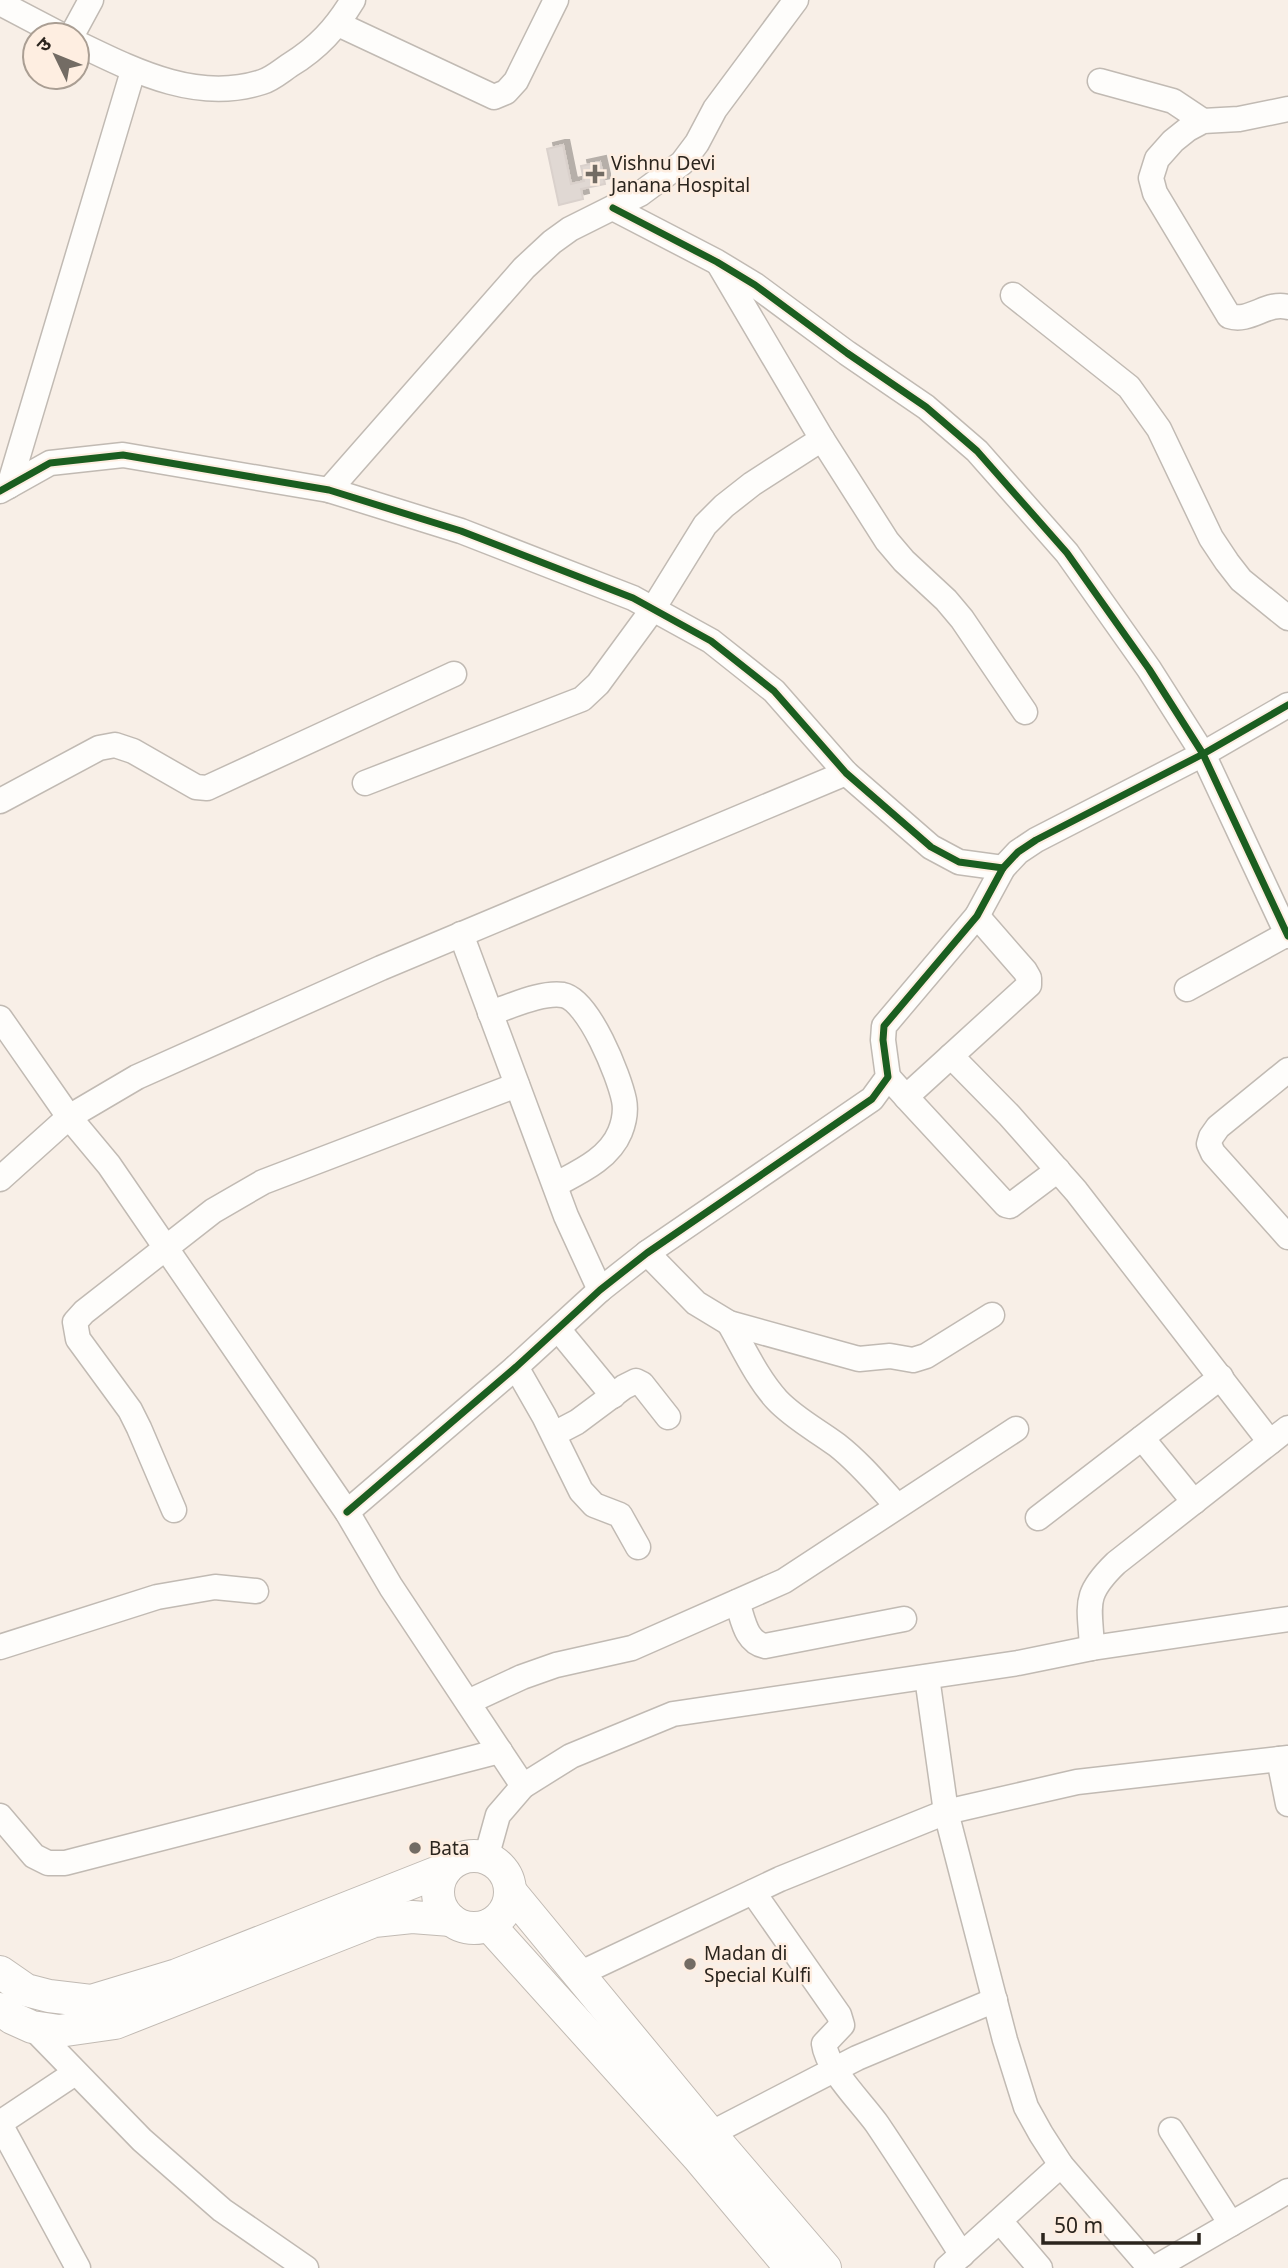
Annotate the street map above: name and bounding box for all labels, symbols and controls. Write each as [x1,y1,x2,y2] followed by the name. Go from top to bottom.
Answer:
[21,21,91,91] north arrow
[30,31,57,57] text: उ
[609,150,750,198] place label: Vishnu Devi Janana Hospital
[585,164,605,184] marker: Vishnu Devi Janana Hospital
[429,1835,470,1861] place label: Bata
[407,1840,423,1856] marker: Bata
[704,1940,811,1988] place label: Madan di Special Kulfi
[682,1956,698,1972] marker: Madan di Special Kulfi
[1043,2202,1199,2246] scale bar
[1054,2211,1103,2239] text: 50 m

